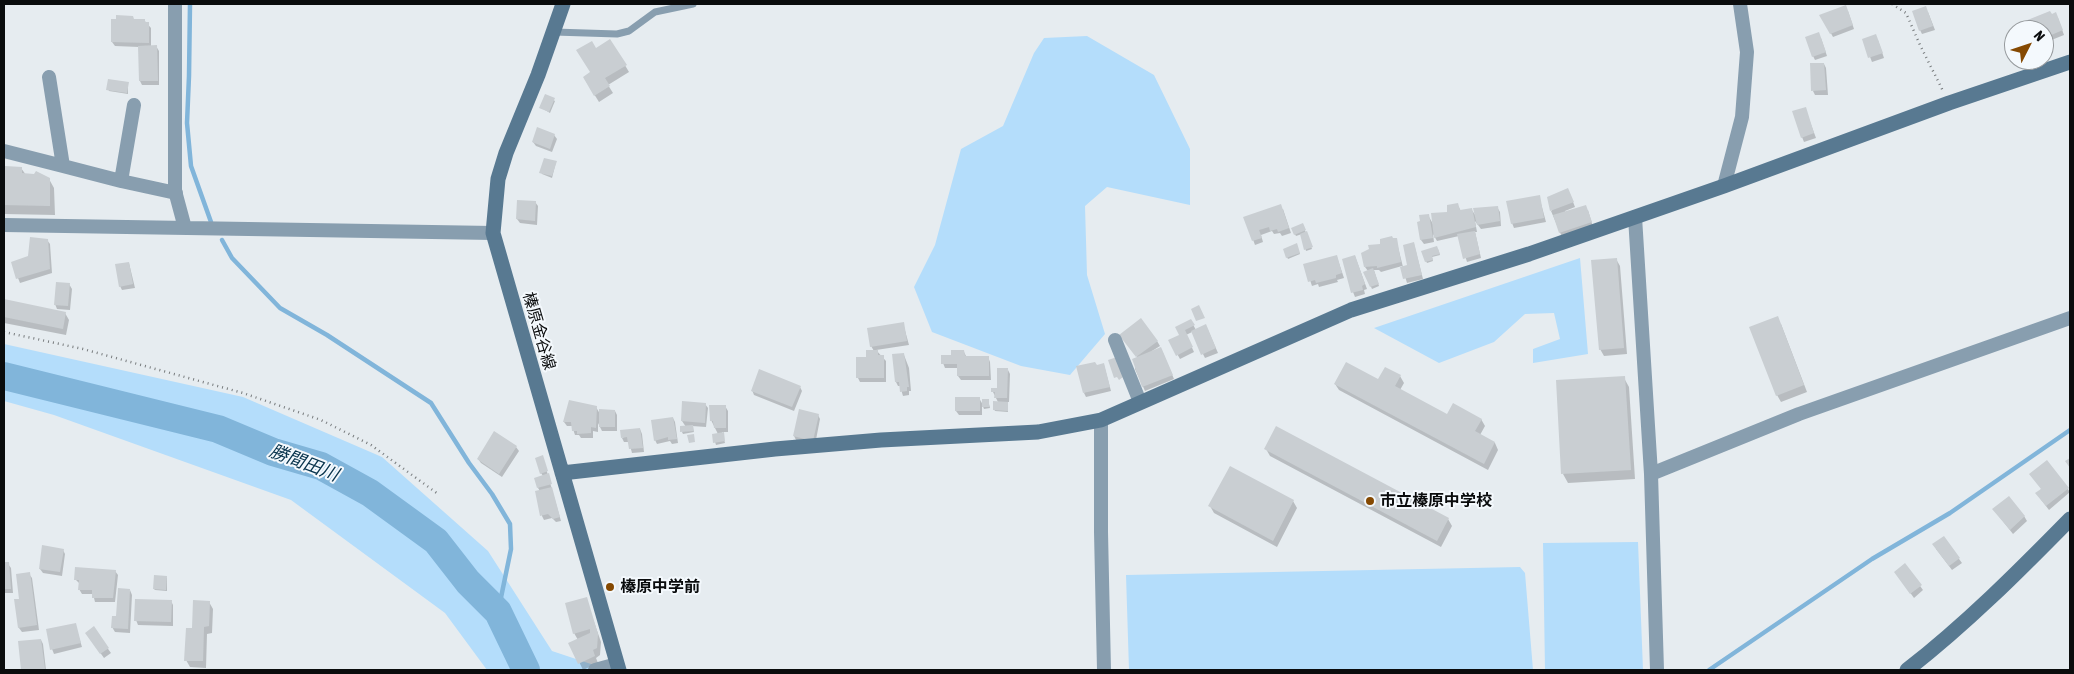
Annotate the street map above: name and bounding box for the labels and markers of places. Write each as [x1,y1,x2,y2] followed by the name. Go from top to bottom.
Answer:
[1380,491,1492,511] place label: 市立榛原中学校
[1364,495,1376,507] marker: 市立榛原中学校
[620,577,700,597] place label: 榛原中学前
[604,581,616,593] marker: 榛原中学前

